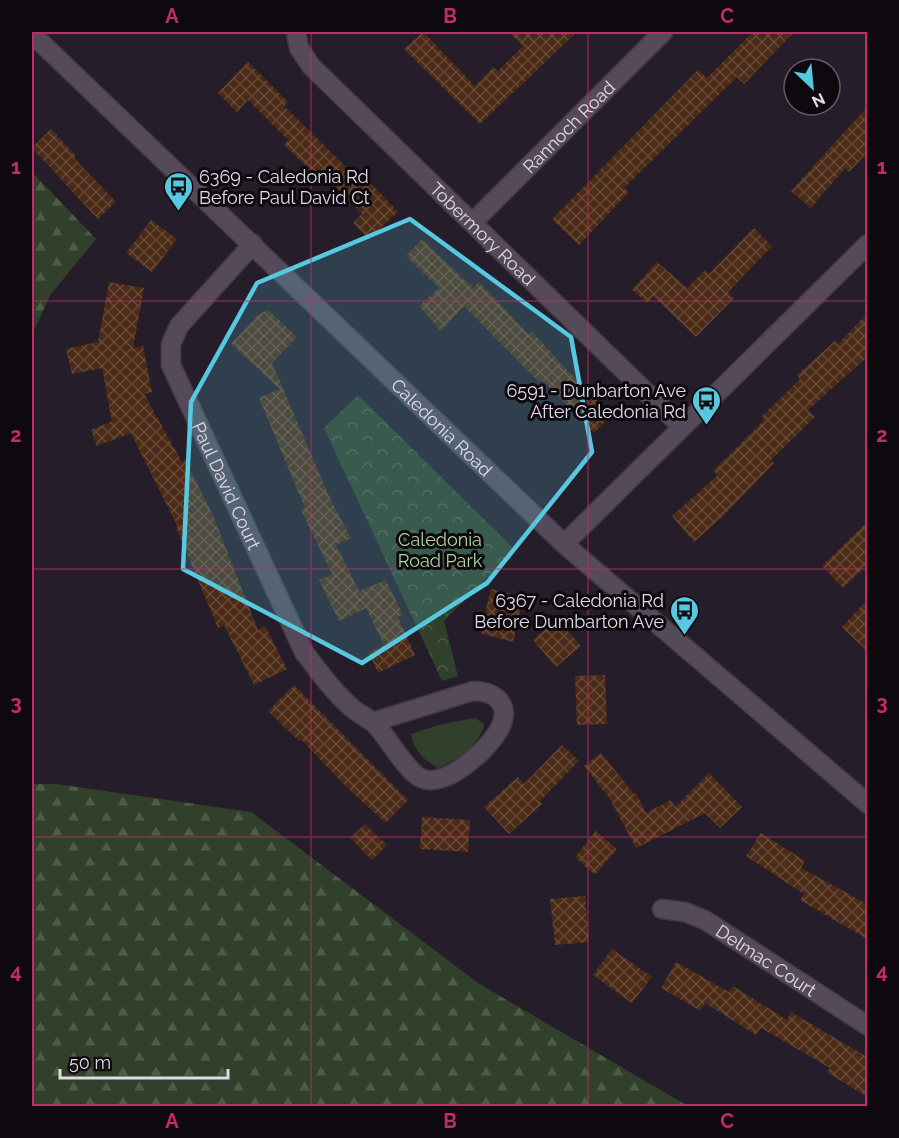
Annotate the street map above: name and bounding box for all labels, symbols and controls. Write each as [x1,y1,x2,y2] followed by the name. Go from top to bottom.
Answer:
[165,4,179,28] text: A
[443,4,457,28] text: B
[720,4,734,28] text: C
[782,57,842,117] north arrow
[518,76,619,177] street label: Rannoch Road
[809,89,828,111] text: N
[11,155,21,179] text: 1
[877,155,887,179] text: 1
[199,166,370,208] place label: 6369 - Caledonia Rd Before Paul David Ct
[162,170,194,212] bus stop icon: 6369 - Caledonia Rd Before Paul David Ct
[426,178,540,289] street label: Tobermory Road
[387,374,497,480] street label: Caledonia Road
[507,380,686,422] place label: 6591 - Dunbarton Ave After Caledonia Rd
[691,384,723,426] bus stop icon: 6591 - Dunbarton Ave After Caledonia Rd
[188,418,265,553] street label: Paul David Court
[10,423,22,447] text: 2
[876,423,888,447] text: 2
[398,529,483,571] park label: Caledonia Road Park
[474,590,664,632] place label: 6367 - Caledonia Rd Before Dumbarton Ave
[669,594,701,636] bus stop icon: 6367 - Caledonia Rd Before Dumbarton Ave
[10,691,22,715] text: 3
[876,691,888,715] text: 3
[712,920,820,1000] street label: Delmac Court
[10,959,22,983] text: 4
[876,959,888,983] text: 4
[60,1042,228,1080] scale bar
[69,1052,111,1073] text: 50 m
[165,1109,179,1133] text: A
[443,1109,457,1133] text: B
[720,1109,734,1133] text: C

